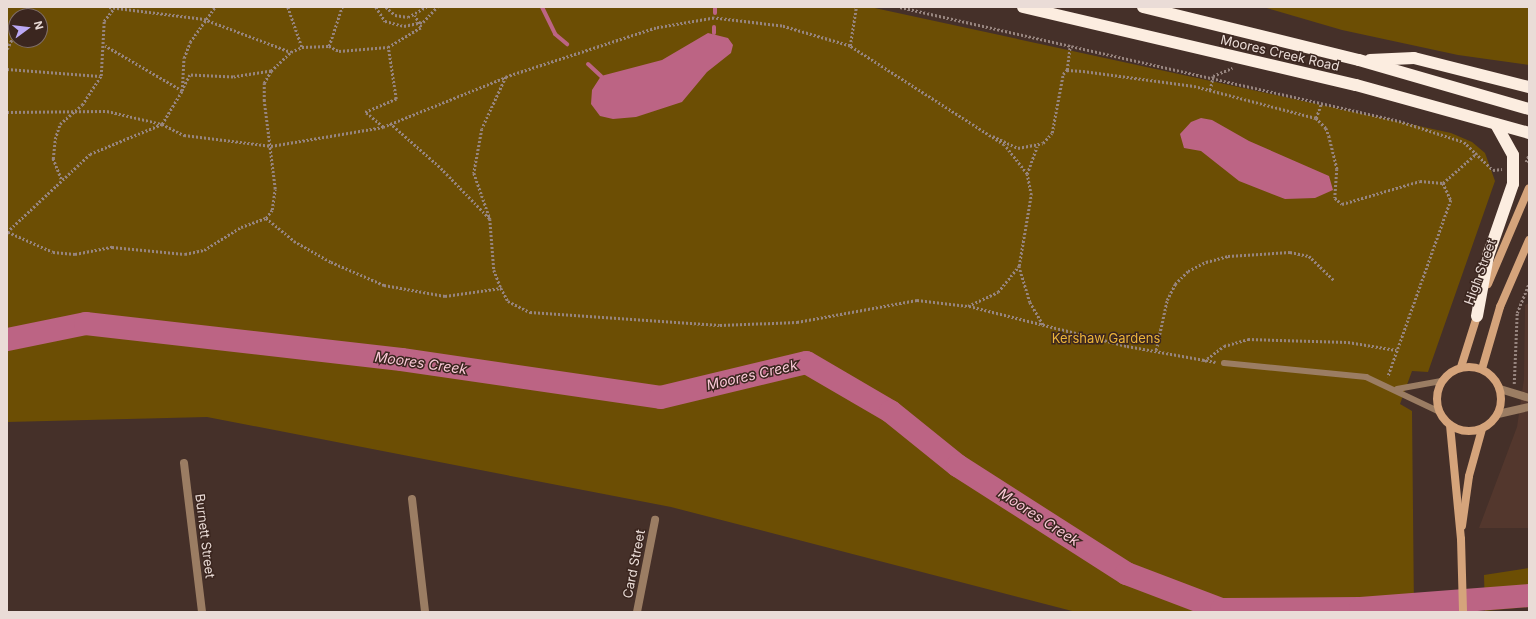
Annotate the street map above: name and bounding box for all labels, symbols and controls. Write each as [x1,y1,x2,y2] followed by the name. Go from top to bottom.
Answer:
[8,8,48,48] north arrow
[31,19,46,31] text: N
[1219,32,1341,74] street label: Moores Creek Road
[1461,237,1499,307] street label: High Street
[1052,330,1160,346] park label: Kershaw Gardens
[374,348,468,378] water label: Moores Creek
[705,356,799,394] water label: Moores Creek
[995,485,1083,549] water label: Moores Creek
[192,493,218,579] street label: Burnett Street
[620,528,648,600] street label: Card Street

